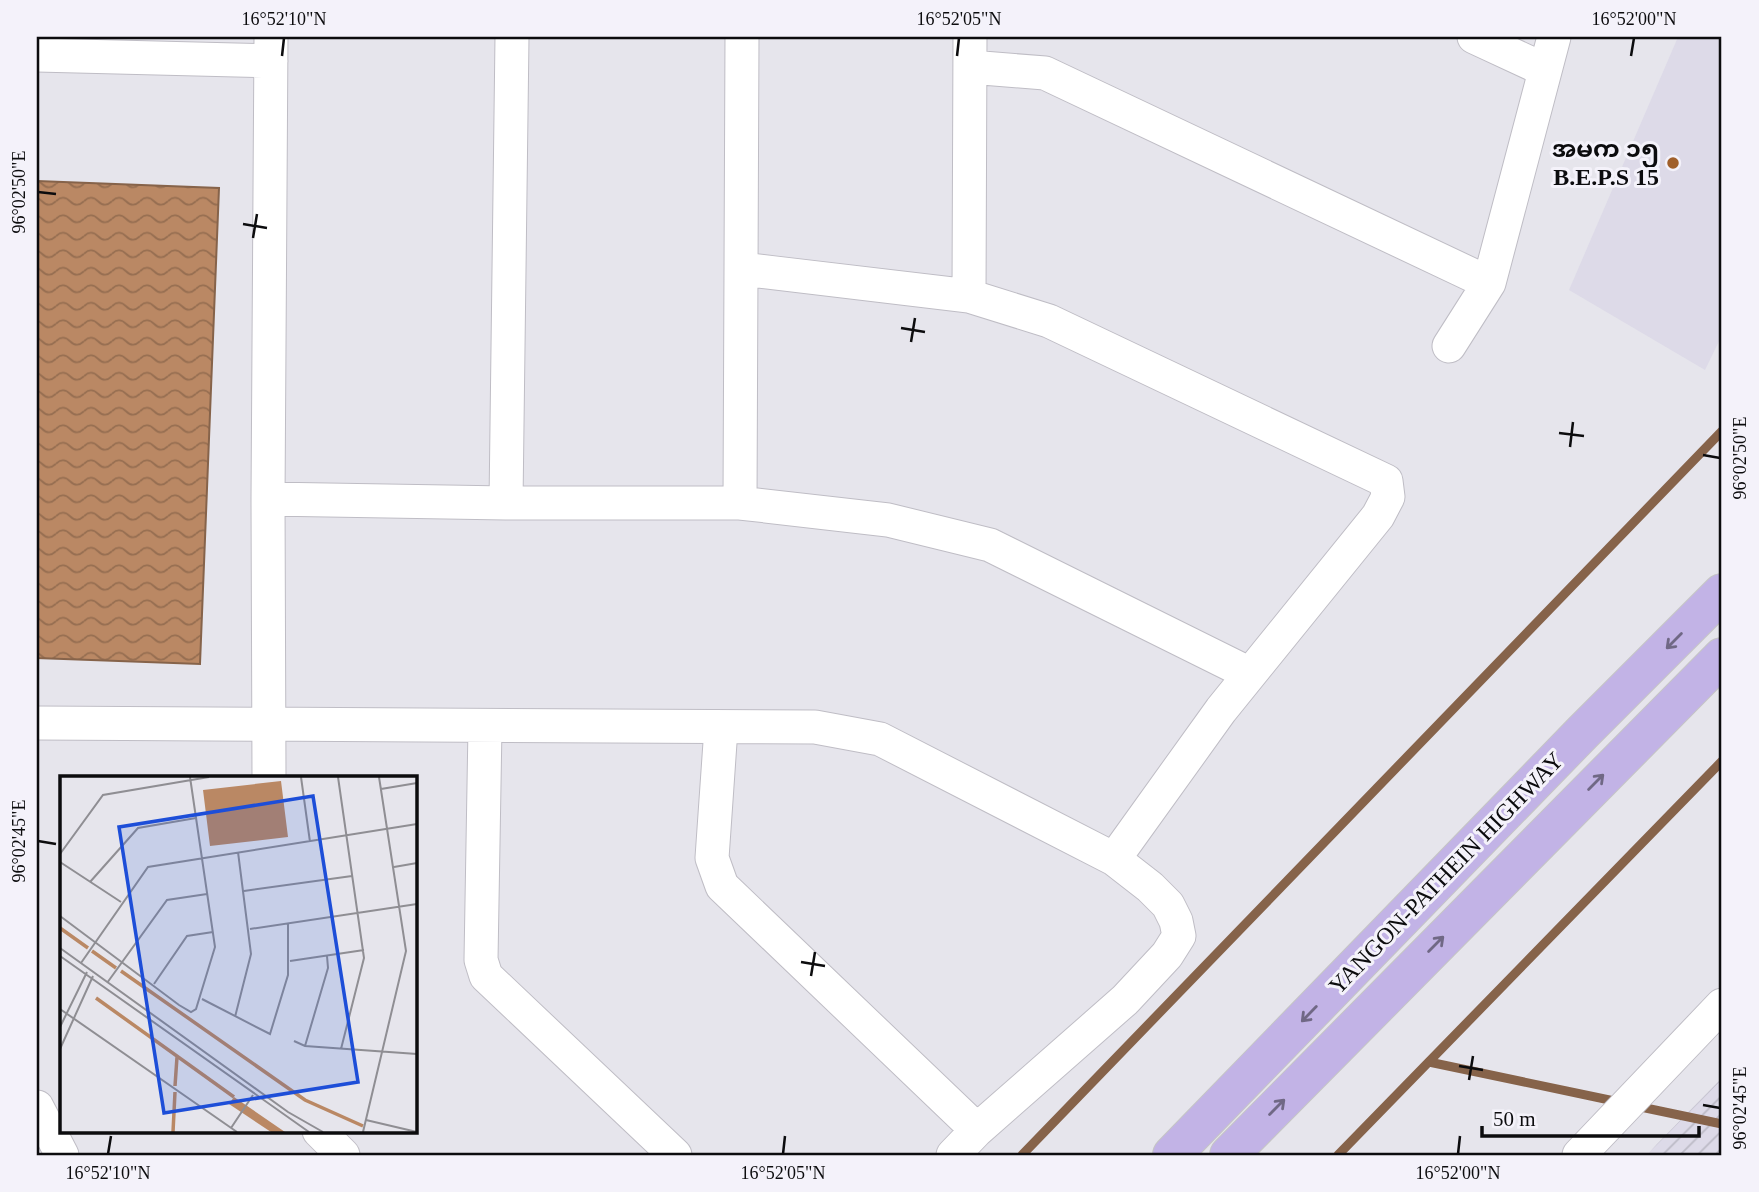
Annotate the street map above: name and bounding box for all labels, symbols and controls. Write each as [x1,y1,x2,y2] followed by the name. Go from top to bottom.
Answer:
[242,9,326,29] text: 16°52'10"N
[917,9,1001,29] text: 16°52'05"N
[1592,9,1676,29] text: 16°52'00"N
[1552,136,1659,190] place label: အမက ၁၅ B.E.P.S 15
[9,151,29,233] text: 96°02'50"E
[1665,155,1681,171] marker: အမက ၁၅ B.E.P.S 15
[1730,417,1750,499] text: 96°02'50"E
[1665,633,1682,650] one-way arrow
[1324,747,1568,999] street label: YANGON-PATHEIN HIGHWAY
[1587,774,1604,791] one-way arrow
[60,776,416,1132] inset map
[9,800,29,882] text: 96°02'45"E
[1428,936,1445,953] one-way arrow
[1300,1005,1317,1022] one-way arrow
[1730,1067,1750,1149] text: 96°02'45"E
[1482,1094,1700,1138] scale bar
[1268,1098,1285,1115] one-way arrow
[1493,1107,1536,1131] text: 50 m
[66,1163,150,1183] text: 16°52'10"N
[741,1163,825,1183] text: 16°52'05"N
[1416,1163,1500,1183] text: 16°52'00"N

